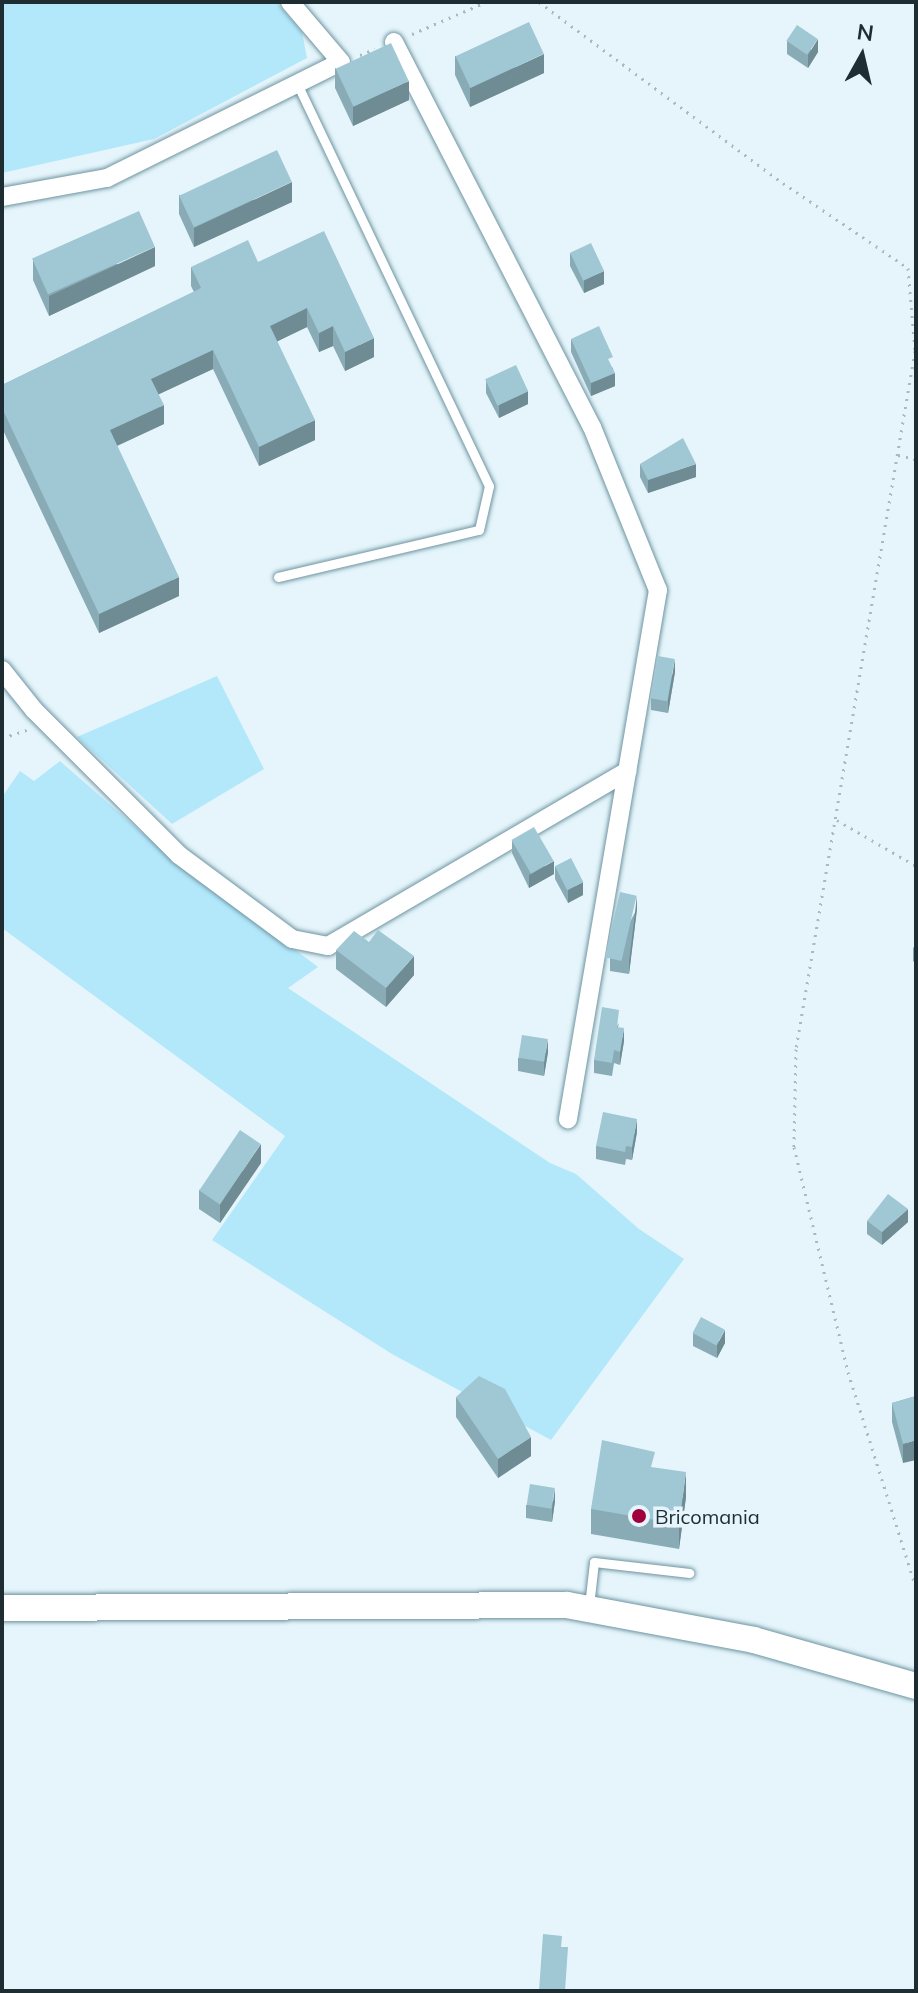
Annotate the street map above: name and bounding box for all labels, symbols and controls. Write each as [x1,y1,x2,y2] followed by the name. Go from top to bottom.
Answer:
[822,16,902,96] north arrow
[855,17,876,47] text: N
[655,1504,760,1528] place label: Bricomania
[630,1507,648,1525] marker: Bricomania

